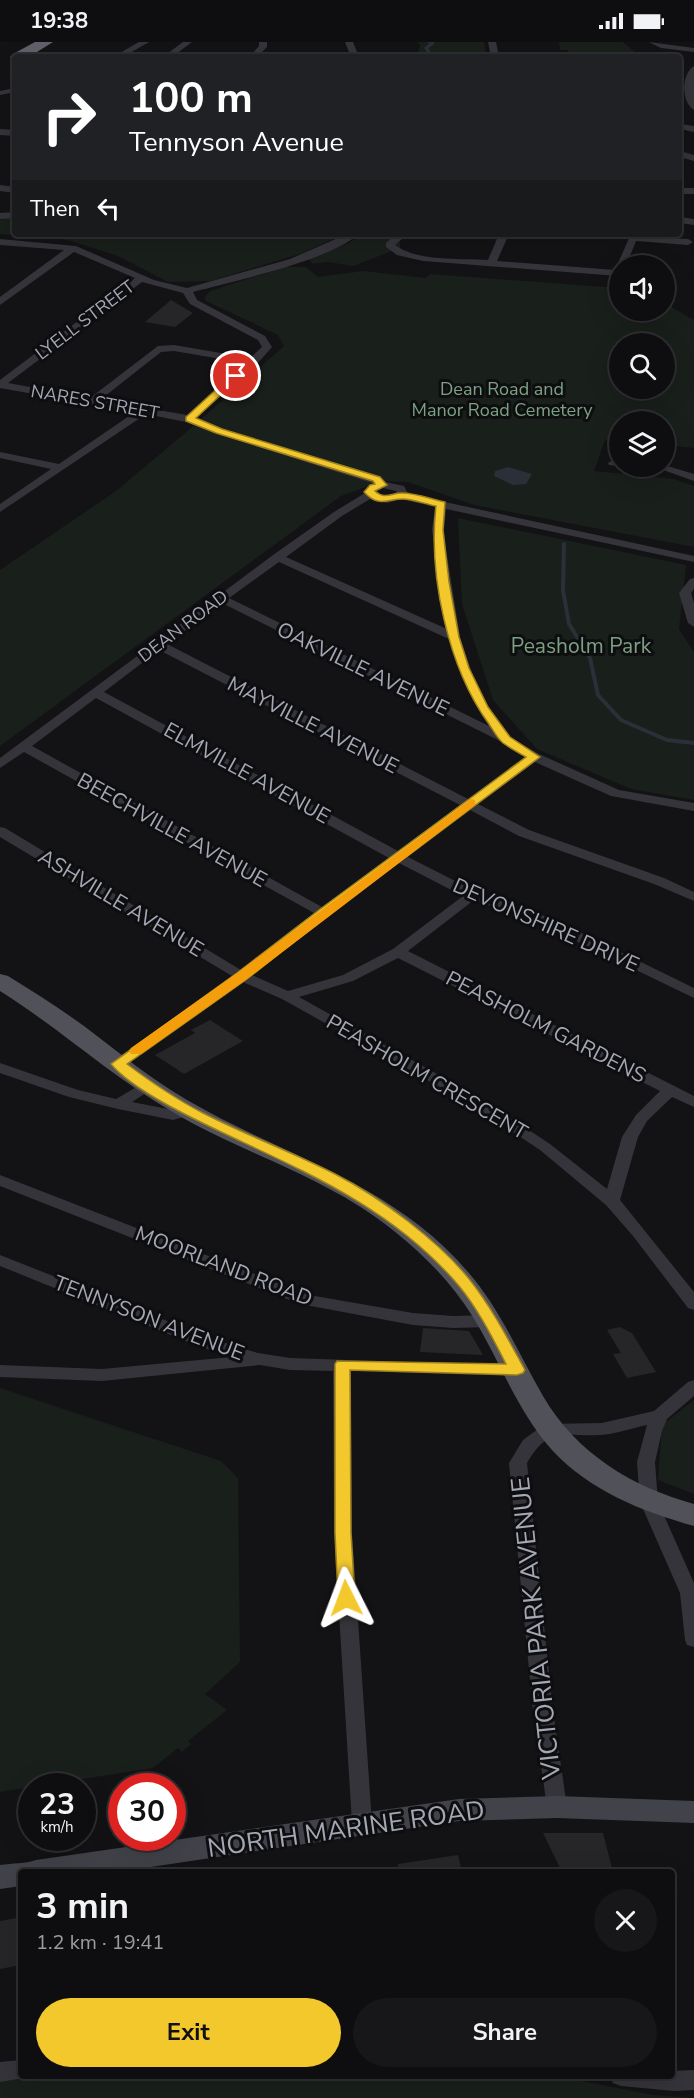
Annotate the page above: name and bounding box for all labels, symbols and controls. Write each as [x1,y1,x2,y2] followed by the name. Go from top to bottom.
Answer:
[30,6,88,36] text: 19:38
[129,70,253,127] text: 100 m
[30,78,108,156] icon: right
[129,124,344,161] text: Tennyson Avenue
[92,192,125,225] icon: left
[30,194,80,224] text: Then
[609,255,675,477] map controls
[609,255,675,321] button: sound
[30,275,140,365] street label: LYELL STREET
[609,333,675,399] button: search
[210,350,261,401] pin
[219,359,252,392] icon: arrive
[412,377,593,422] park label: Dean Road and Manor Road Cemetery
[29,379,161,425] street label: NARES STREET
[609,411,675,477] button: layers
[133,584,233,668] street label: DEAN ROAD
[272,615,454,723] street label: OAKVILLE AVENUE
[511,632,652,660] park label: Peasholm Park
[223,670,403,780] street label: MAYVILLE AVENUE
[159,716,335,830] street label: ELMVILLE AVENUE
[72,766,272,894] street label: BEECHVILLE AVENUE
[33,843,209,963] street label: ASHVILLE AVENUE
[448,871,644,979] street label: DEVONSHIRE DRIVE
[441,964,651,1090] street label: PEASHOLM GARDENS
[321,1008,533,1146] street label: PEASHOLM CRESCENT
[131,1219,317,1313] street label: MOORLAND ROAD
[50,1269,248,1367] street label: TENNYSON AVENUE
[503,1475,569,1782] street label: VICTORIA PARK AVENUE
[314,1566,378,1630] position arrow
[108,1773,186,1851] speed limit sign: 30
[39,1784,75,1825] text: 23
[205,1792,487,1866] street label: NORTH MARINE ROAD
[40,1817,74,1837] text: km/h
[36,1882,129,1931] text: 3 min
[594,1889,657,1952] button: close
[36,1929,164,1956] text: 1.2 km · 19:41
[36,1998,341,2067] button: Exit
[353,1998,657,2067] button: Share

